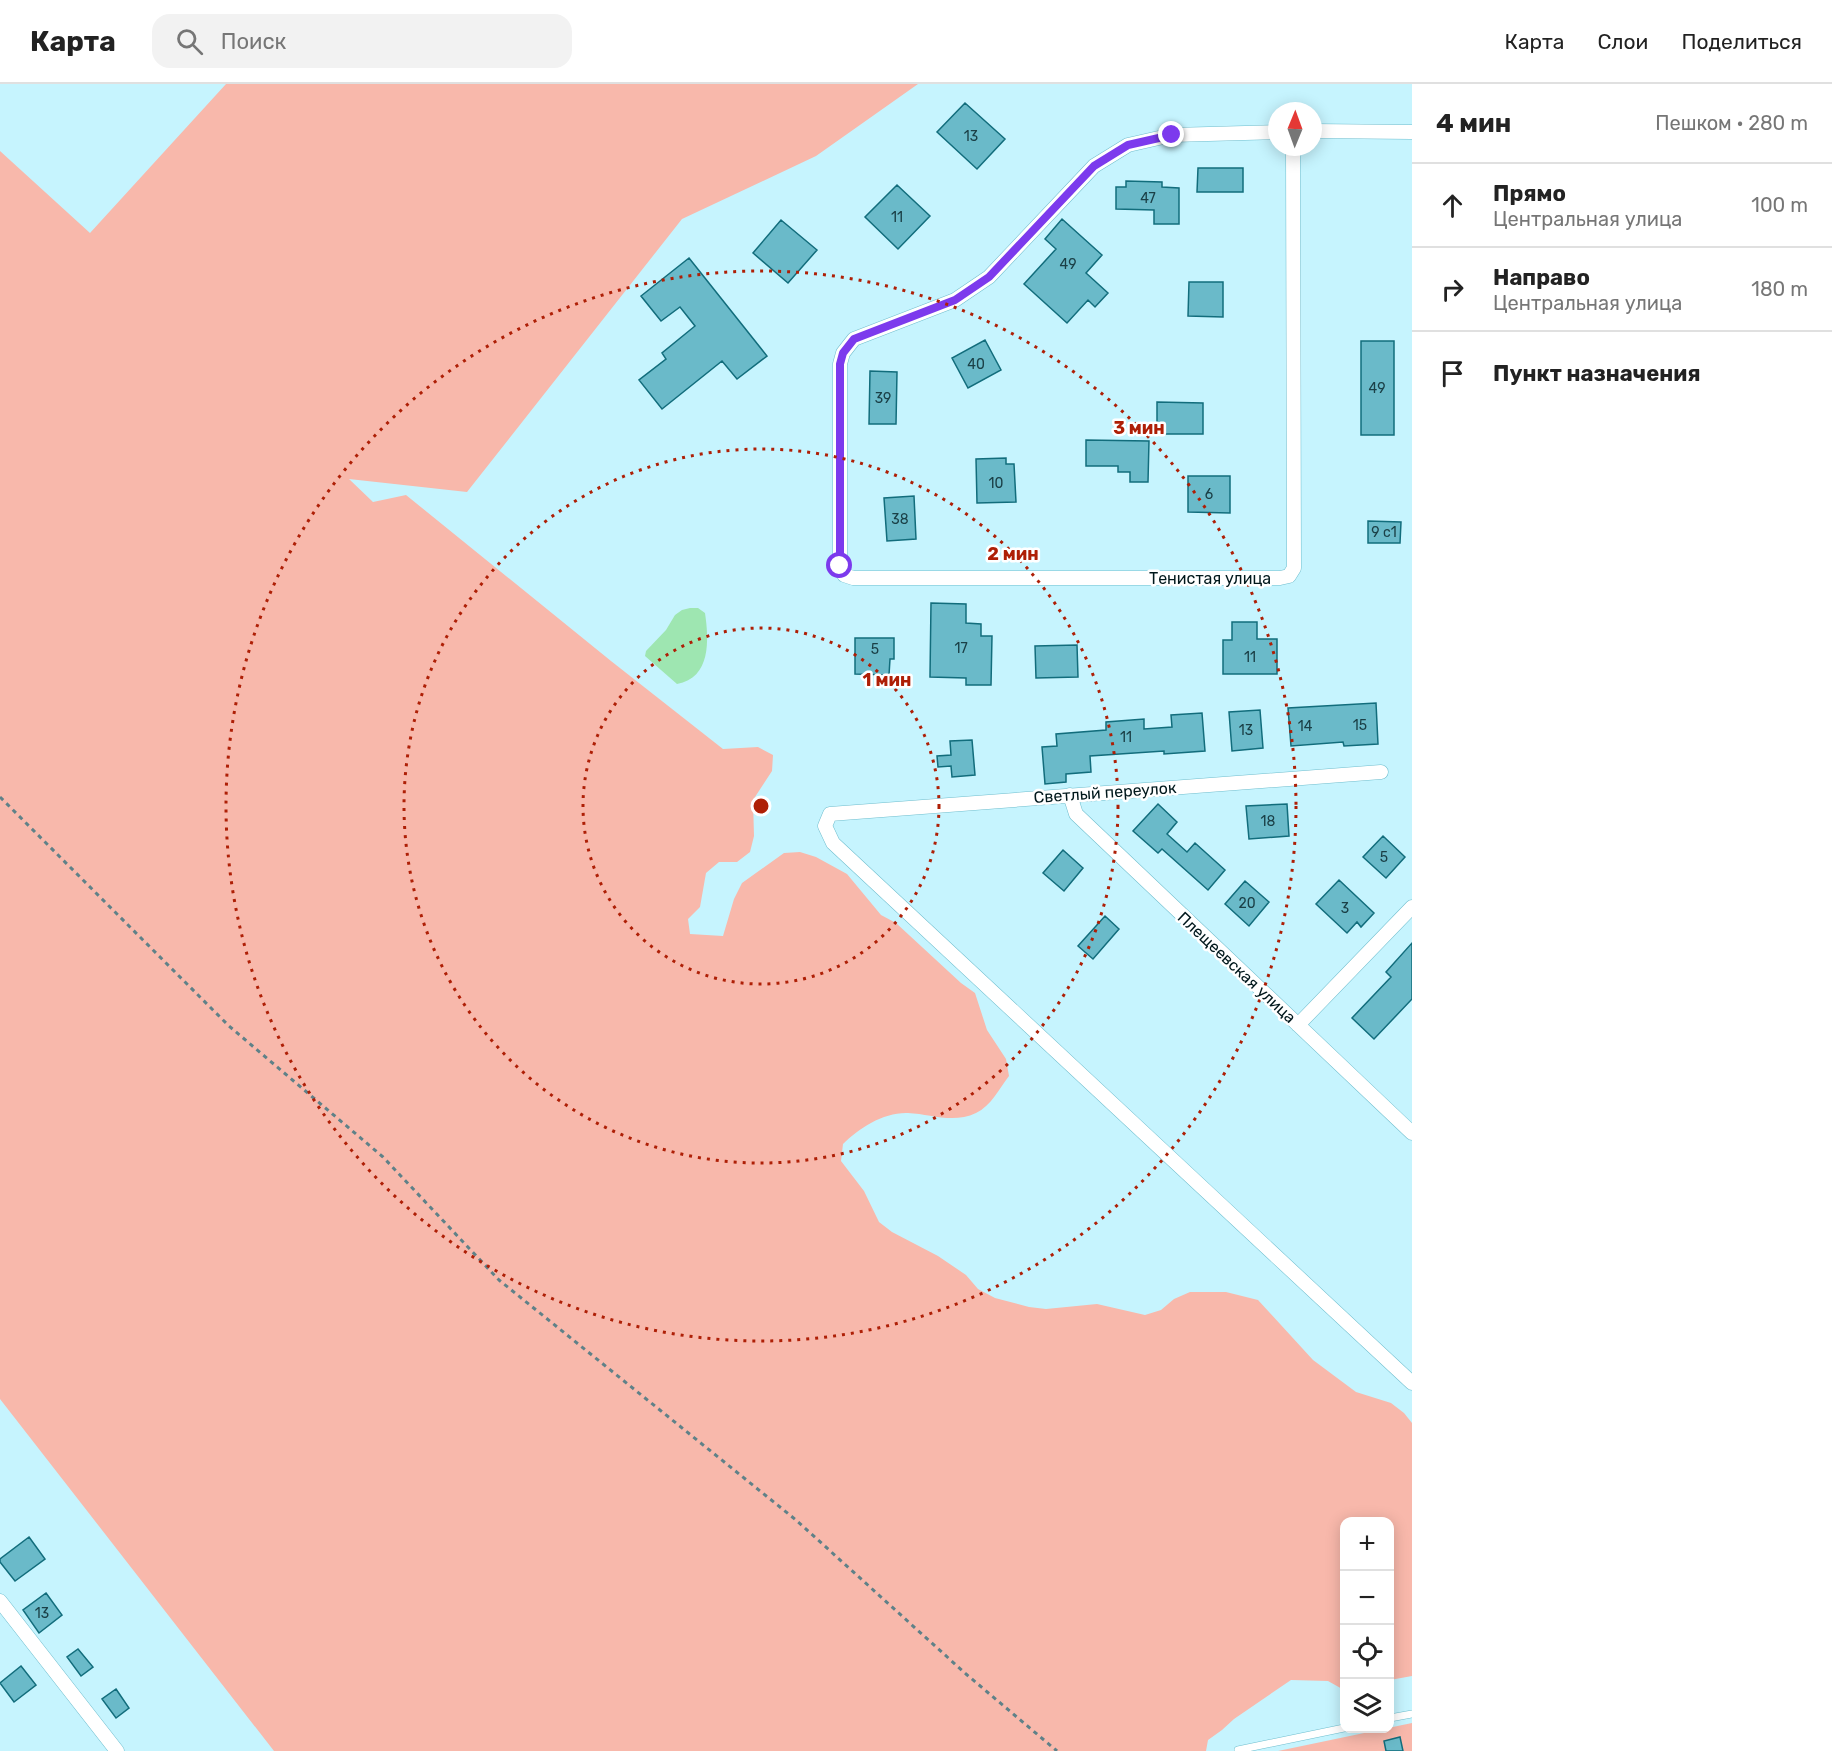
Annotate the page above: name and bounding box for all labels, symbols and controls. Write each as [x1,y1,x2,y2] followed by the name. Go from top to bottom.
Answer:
[152,14,572,68] search box
[30,25,116,58] text: Карта
[173,25,206,58] icon: search
[221,28,286,55] text: Поиск
[1504,29,1564,54] text: Карта
[1597,29,1648,54] text: Слои
[1681,29,1802,54] text: Поделиться
[1268,102,1322,156] north arrow
[1436,108,1511,139] text: 4 мин
[1655,111,1808,135] text: Пешком · 280 m
[1158,121,1184,147] route end
[964,128,978,145] house number: 13
[1493,180,1566,207] text: Прямо
[1436,189,1469,222] icon: ahead
[1140,190,1156,207] house number: 47
[1751,193,1808,217] text: 100 m
[1493,207,1682,231] text: Центральная улица
[891,209,903,226] house number: 11
[1060,256,1076,273] house number: 49
[1493,264,1590,291] text: Направо
[1436,273,1469,306] icon: right
[1751,277,1808,301] text: 180 m
[1493,291,1682,315] text: Центральная улица
[967,356,985,373] house number: 40
[1436,357,1469,390] icon: arrive
[1493,360,1701,387] text: Пункт назначения
[1369,380,1385,397] house number: 49
[875,390,891,407] house number: 39
[1113,417,1165,439] text: 3 мин
[989,475,1004,492] house number: 10
[1205,486,1213,503] house number: 6
[891,511,909,528] house number: 38
[1371,524,1397,541] house number: 9 с1
[987,543,1039,565] text: 2 мин
[826,552,852,578] route start
[1149,569,1271,588] street label: Тенистая улица
[954,640,968,657] house number: 17
[871,641,879,658] house number: 5
[1244,649,1256,666] house number: 11
[863,669,911,691] text: 1 мин
[1353,717,1367,734] house number: 15
[1298,718,1313,735] house number: 14
[1239,722,1253,739] house number: 13
[1120,729,1132,746] house number: 11
[1033,778,1177,807] street label: Светлый переулок
[751,796,771,816] centre of rings
[1261,813,1276,830] house number: 18
[1380,849,1388,866] house number: 5
[1238,895,1256,912] house number: 20
[1341,900,1349,917] house number: 3
[1174,908,1300,1027] street label: Плещеевская улица
[1340,1517,1394,1733] map controls
[1340,1517,1394,1571] button: +
[1340,1571,1394,1625] button: −
[35,1605,49,1622] house number: 13
[1340,1625,1394,1679] button: locate
[1340,1679,1394,1733] button: layers

